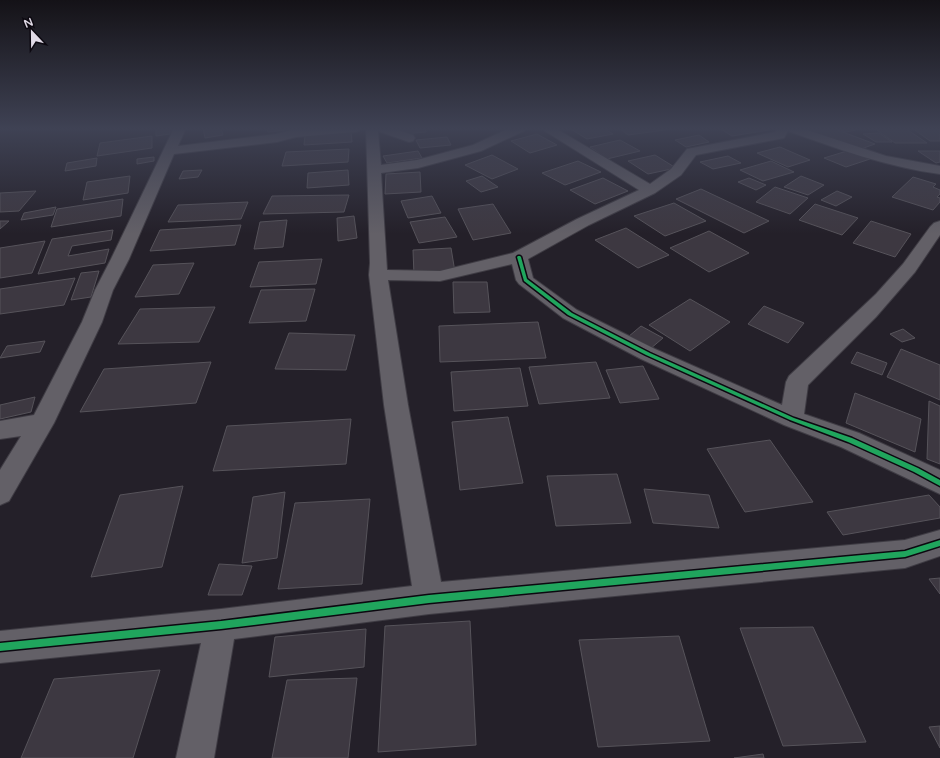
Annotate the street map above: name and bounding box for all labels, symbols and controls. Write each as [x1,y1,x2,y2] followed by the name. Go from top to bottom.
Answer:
[12,12,52,52] north arrow
[22,16,35,31] text: N

